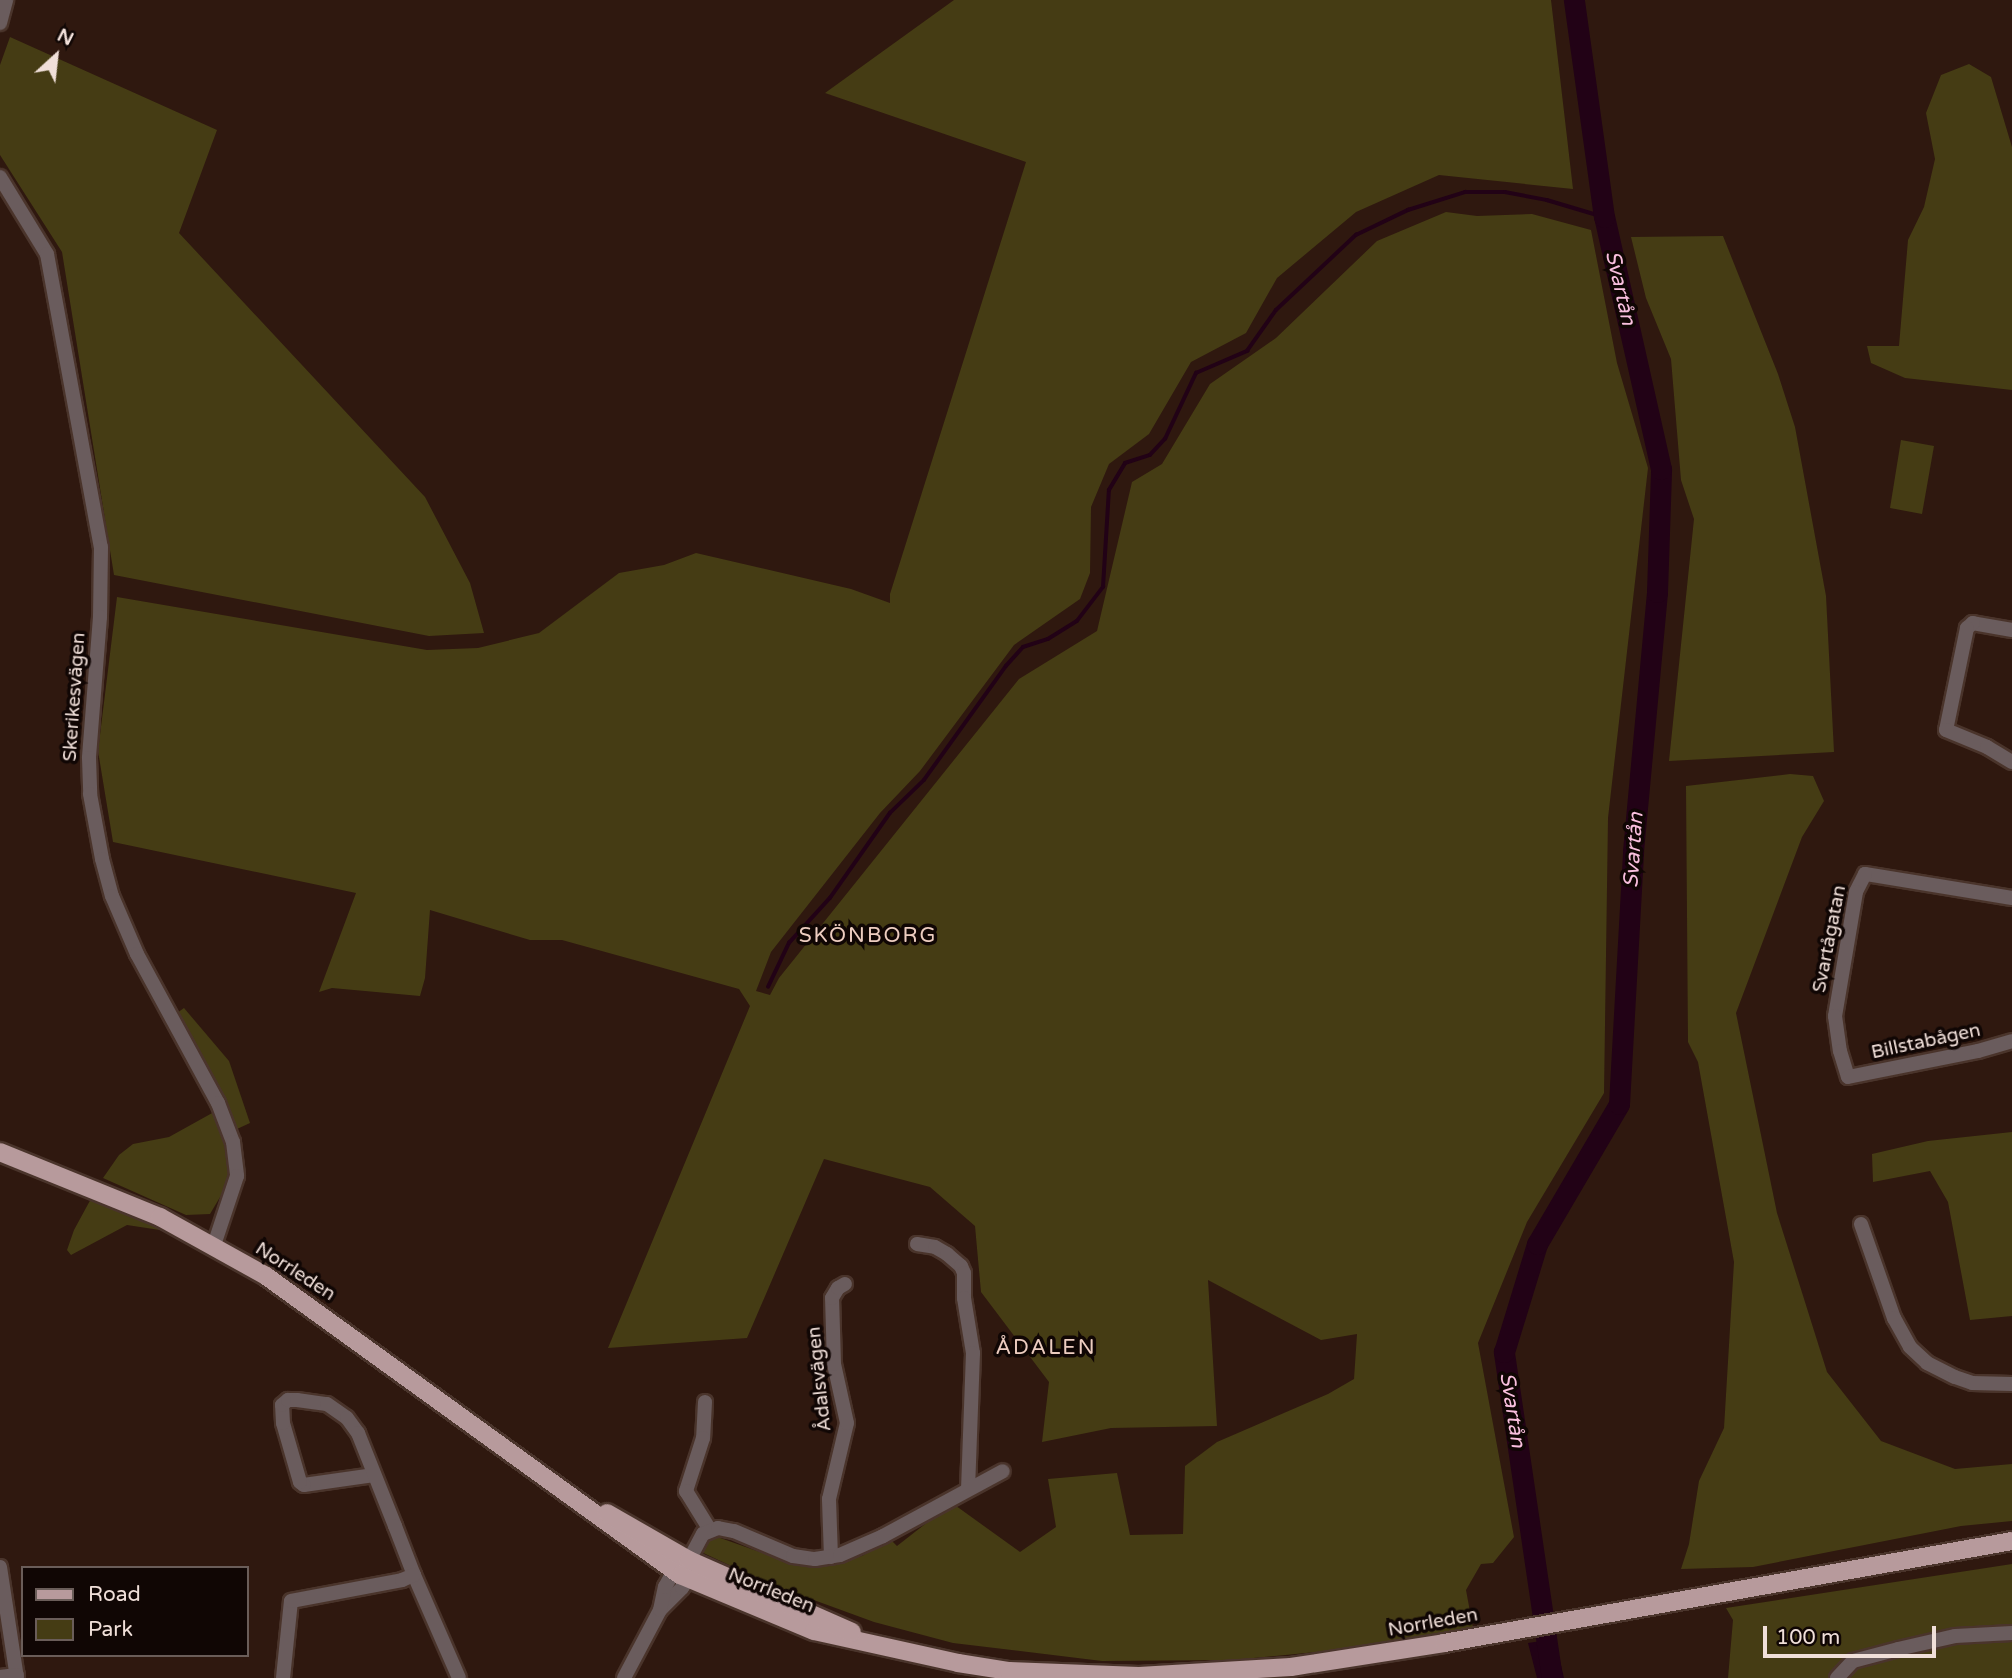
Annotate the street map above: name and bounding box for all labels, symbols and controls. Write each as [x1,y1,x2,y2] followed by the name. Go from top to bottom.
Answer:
[21,21,91,91] north arrow
[54,24,77,51] text: N
[1599,248,1641,328] water label: Svartån
[59,632,91,762] street label: Skerikesvägen
[1619,811,1649,889] water label: Svartån
[1808,883,1852,995] street label: Svartågatan
[800,923,936,949] district label: SKÖNBORG
[1869,1019,1983,1065] street label: Billstabågen
[251,1238,339,1306] street label: Norrleden
[803,1325,837,1433] street label: Ådalsvägen
[996,1335,1096,1361] district label: ÅDALEN
[1494,1371,1530,1449] water label: Svartån
[725,1563,817,1619] street label: Norrleden
[21,1566,248,1657] legend
[88,1582,141,1607] text: Road
[1386,1604,1480,1642] street label: Norrleden
[1767,1612,1940,1656] scale bar
[88,1617,133,1642] text: Park
[1776,1625,1840,1650] text: 100 m

